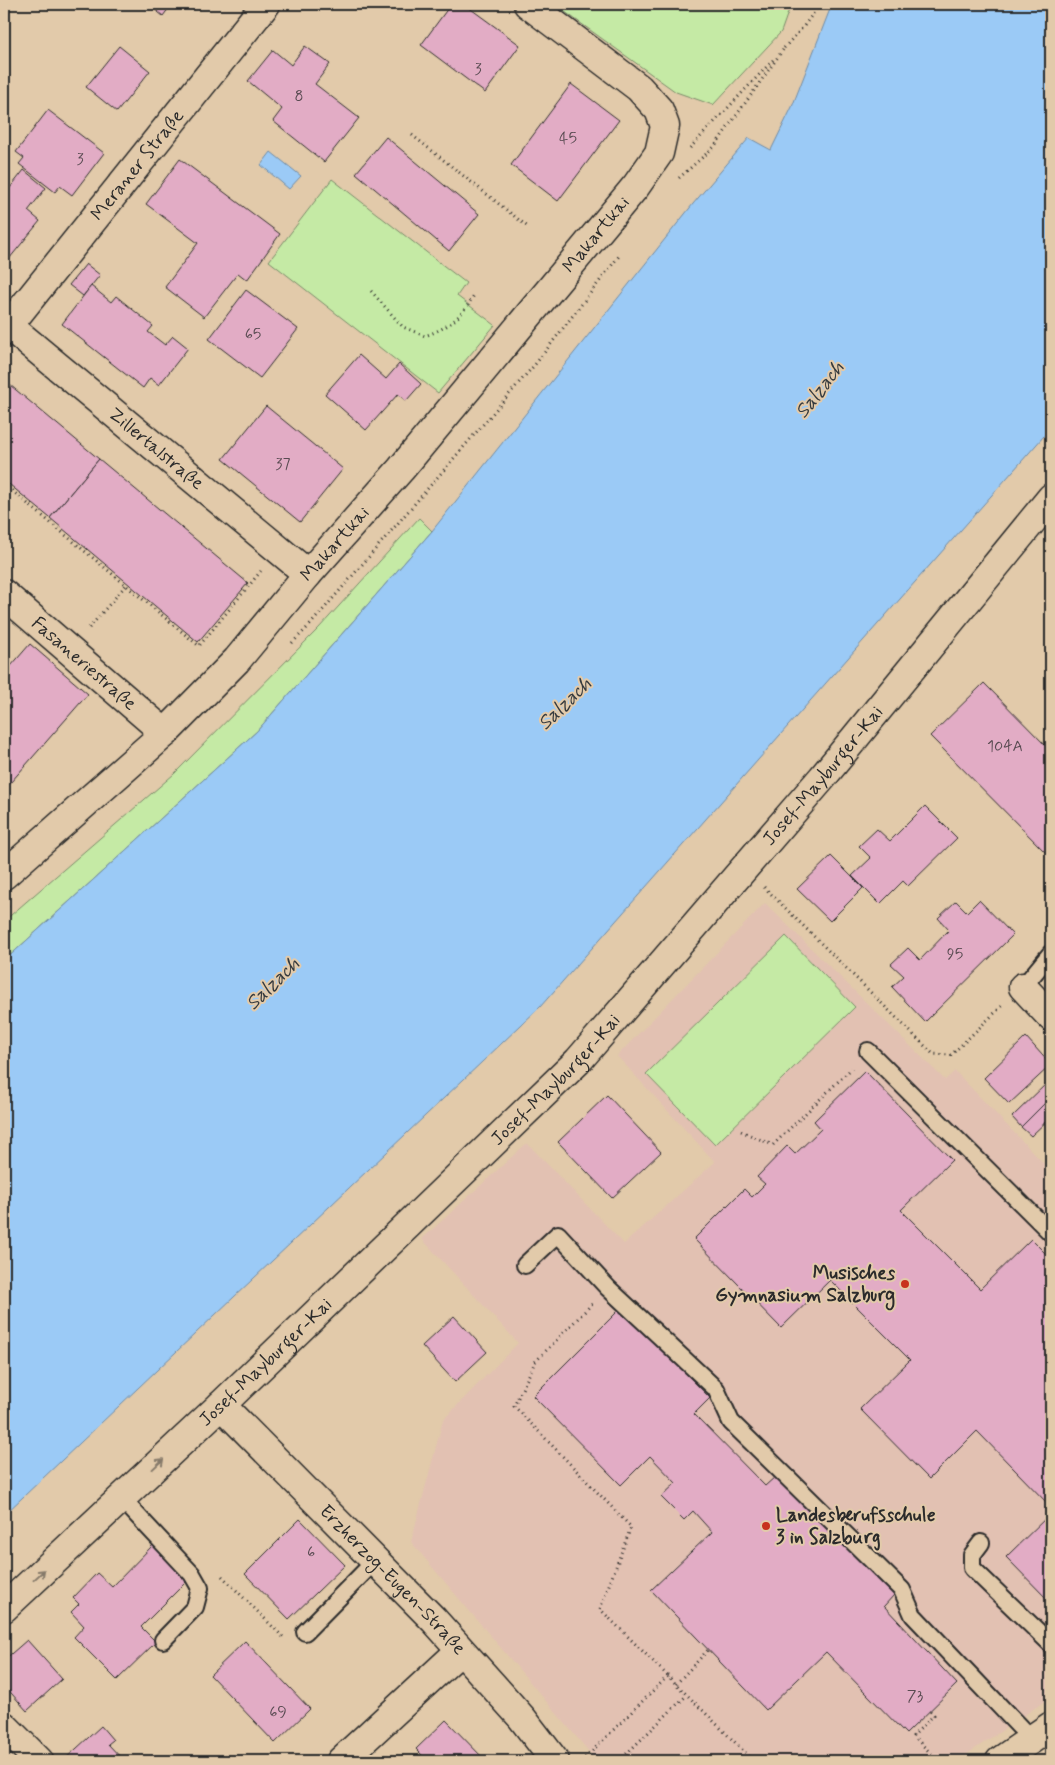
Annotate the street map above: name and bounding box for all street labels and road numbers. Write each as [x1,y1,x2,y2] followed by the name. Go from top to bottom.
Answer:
[85,104,189,226] street label: Meraner Straße
[557,191,635,278] street label: Makartkai
[103,401,209,495] street label: Zillertalstraße
[295,501,375,587] street label: Makartkai
[26,611,142,716] street label: Fasaneriestraße
[757,700,889,851] street label: Josef-Mayburger-Kai
[485,1008,626,1151] street label: Josef-Mayburger-Kai
[193,1292,337,1432] street label: Josef-Mayburger-Kai
[314,1499,472,1660] street label: Erzherzog-Eugen-Straße

